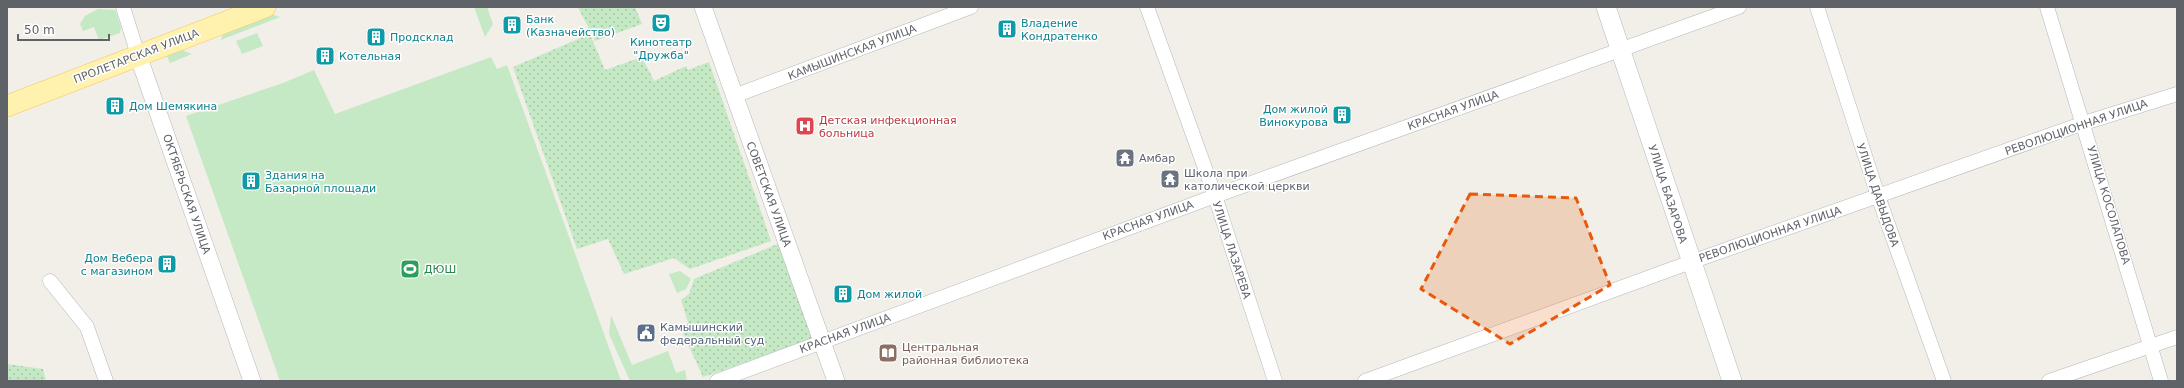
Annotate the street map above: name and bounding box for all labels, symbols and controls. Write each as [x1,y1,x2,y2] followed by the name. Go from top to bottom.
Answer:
[650,12,672,34] theatre icon: Кинотеатр "Дружба"
[526,13,615,39] place label: Банк (Казначейство)
[501,14,523,36] building icon: Банк (Казначейство)
[18,16,109,42] scale bar
[1021,17,1098,43] place label: Владение Кондратенко
[996,18,1018,40] building icon: Владение Кондратенко
[786,22,919,83] street label: КАМЫШИНСКАЯ УЛИЦА
[24,23,55,37] text: 50 m
[72,26,201,86] street label: ПРОЛЕТАРСКАЯ УЛИЦА
[365,26,387,48] building icon: Продсклад
[390,31,454,44] place label: Продсклад
[630,36,692,62] place label: Кинотеатр "Дружба"
[314,45,336,67] building icon: Котельная
[339,50,401,63] place label: Котельная
[1406,88,1501,133] street label: КРАСНАЯ УЛИЦА
[104,95,126,117] building icon: Дом Шемякина
[2003,97,2150,158] street label: РЕВОЛЮЦИОННАЯ УЛИЦА
[129,100,217,113] place label: Дом Шемякина
[1259,103,1328,129] place label: Дом жилой Винокурова
[1331,104,1353,126] building icon: Дом жилой Винокурова
[819,114,957,140] place label: Детская инфекционная больница
[794,115,816,137] hospital icon: Детская инфекционная больница
[160,132,213,256] street label: ОКТЯБРЬСКАЯ УЛИЦА
[743,140,794,249] street label: СОВЕТСКАЯ УЛИЦА
[1854,142,1901,249] street label: УЛИЦА ДАВЫДОВА
[1645,143,1690,245] street label: УЛИЦА БАЗАРОВА
[2084,144,2133,266] street label: УЛИЦА КОСОЛАПОВА
[1114,147,1136,169] temple icon: Амбар
[1139,152,1175,165] place label: Амбар
[1184,167,1310,193] place label: Школа при католической церкви
[1159,168,1181,190] temple icon: Школа при католической церкви
[265,169,376,195] place label: Здания на Базарной площади
[240,170,262,192] building icon: Здания на Базарной площади
[1101,198,1196,243] street label: КРАСНАЯ УЛИЦА
[1210,200,1254,301] street label: УЛИЦА ЛАЗАРЕВА
[1697,204,1844,265] street label: РЕВОЛЮЦИОННАЯ УЛИЦА
[81,252,153,278] place label: Дом Вебера с магазином
[156,253,178,275] building icon: Дом Вебера с магазином
[399,258,421,280] sports icon: ДЮШ
[424,263,456,276] place label: ДЮШ
[832,283,854,305] building icon: Дом жилой
[857,288,922,301] place label: Дом жилой
[798,311,893,356] street label: КРАСНАЯ УЛИЦА
[660,321,765,347] place label: Камышинский федеральный суд
[635,322,657,344] public building icon: Камышинский федеральный суд
[902,341,1029,367] place label: Центральная районная библиотека
[877,342,899,364] library icon: Центральная районная библиотека

